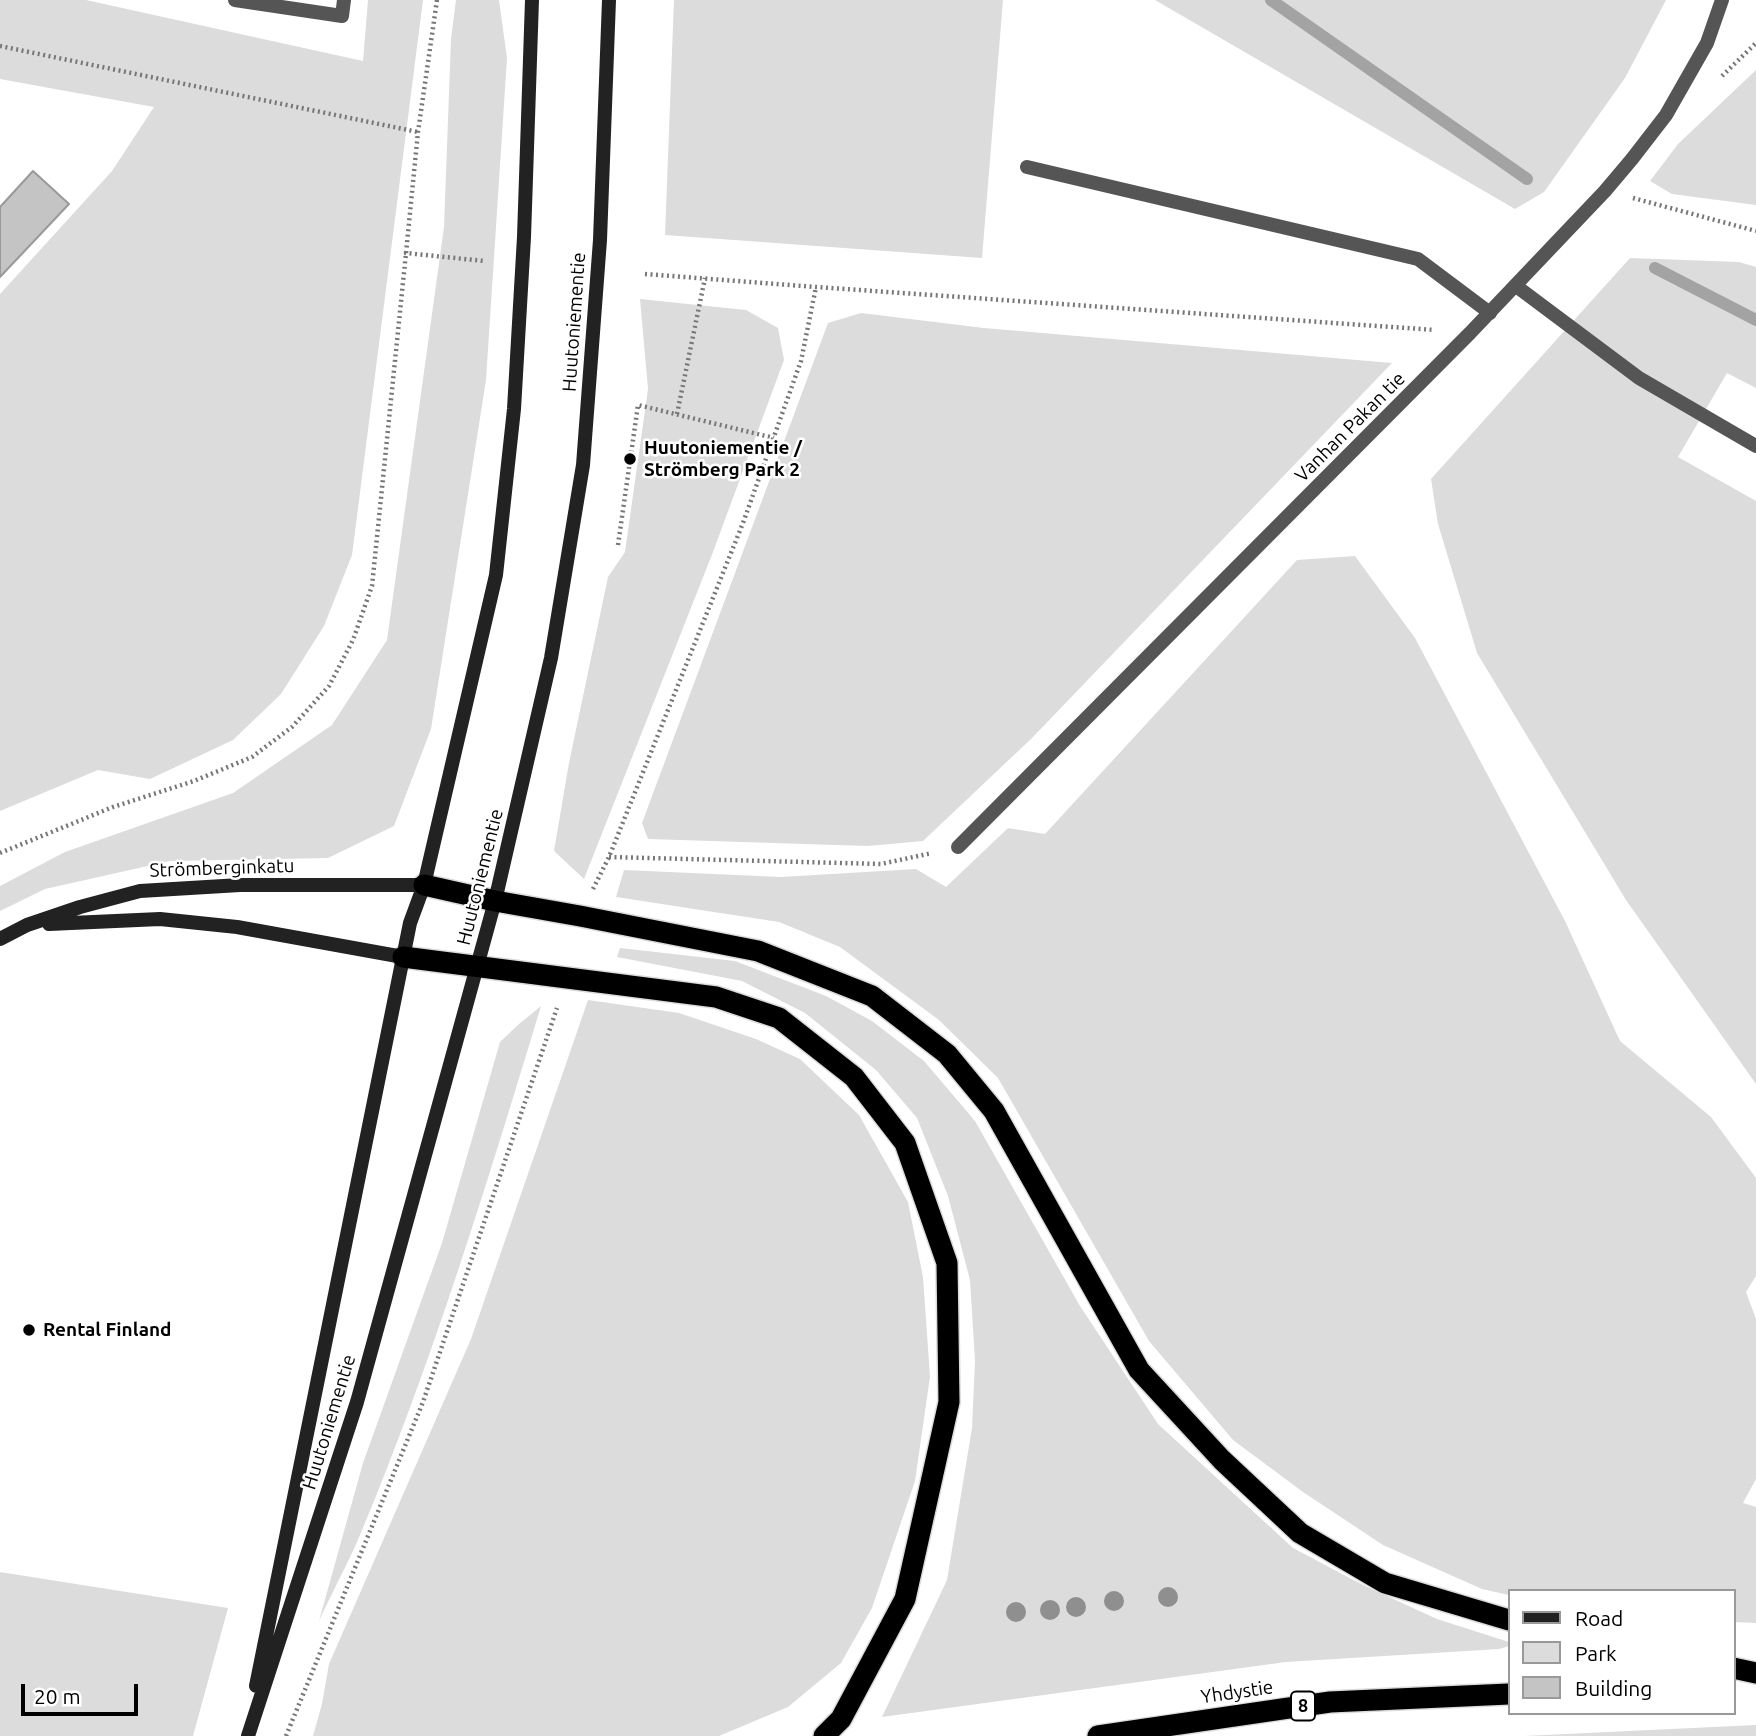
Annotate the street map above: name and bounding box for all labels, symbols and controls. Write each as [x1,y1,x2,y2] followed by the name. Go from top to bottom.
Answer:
[558,252,590,392] street label: Huutoniementie
[1290,367,1410,487] street label: Vanhan Pakan tie
[644,437,802,481] place label: Huutoniementie / Strömberg Park 2
[622,451,638,467] marker: Huutoniementie / Strömberg Park 2
[452,806,508,948] street label: Huutoniementie
[149,854,295,882] street label: Strömberginkatu
[43,1319,171,1341] place label: Rental Finland
[21,1322,37,1338] marker: Rental Finland
[298,1352,360,1492] street label: Huutoniementie
[1508,1589,1735,1715] legend
[1575,1606,1623,1630] text: Road
[1575,1641,1617,1665] text: Park
[24,1670,142,1714] scale bar
[1199,1676,1275,1708] street label: Yhdystie
[1575,1676,1652,1700] text: Building
[34,1684,81,1708] text: 20 m
[1291,1692,1315,1721] road number: 8

